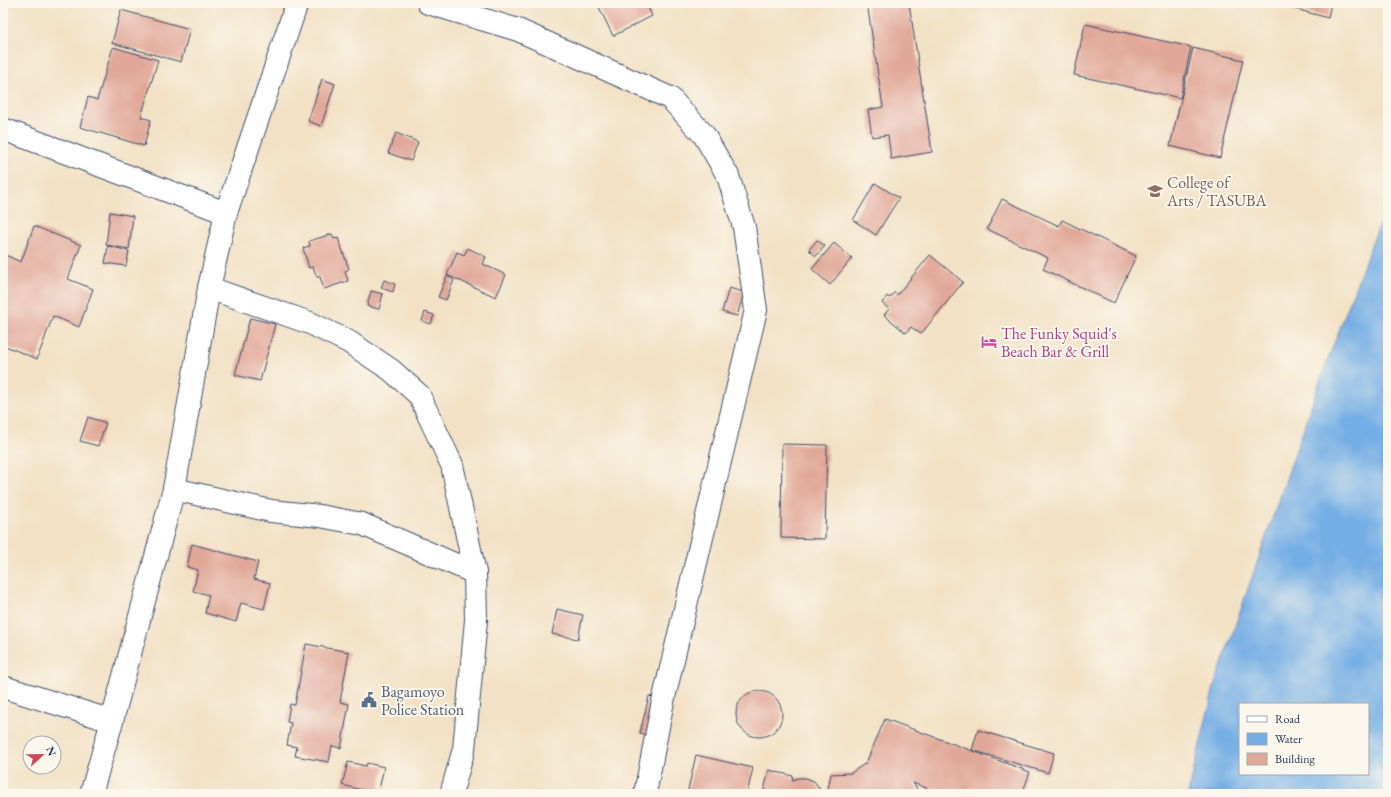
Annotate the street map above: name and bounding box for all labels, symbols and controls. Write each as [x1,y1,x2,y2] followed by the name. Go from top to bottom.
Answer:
[1166,172,1267,211] place label: College of Arts / TASUBA
[1146,182,1164,200] school or university icon: College of Arts / TASUBA
[1001,323,1117,362] place label: The Funky Squid's Beach Bar & Grill
[980,333,998,351] hotel icon: The Funky Squid's Beach Bar & Grill
[381,681,465,720] place label: Bagamoyo Police Station
[360,691,378,709] public building icon: Bagamoyo Police Station
[1239,703,1369,775] legend
[1275,711,1301,727] text: Road
[1275,731,1302,747] text: Water
[22,735,62,775] north arrow
[43,745,59,758] text: N
[1275,751,1316,767] text: Building

